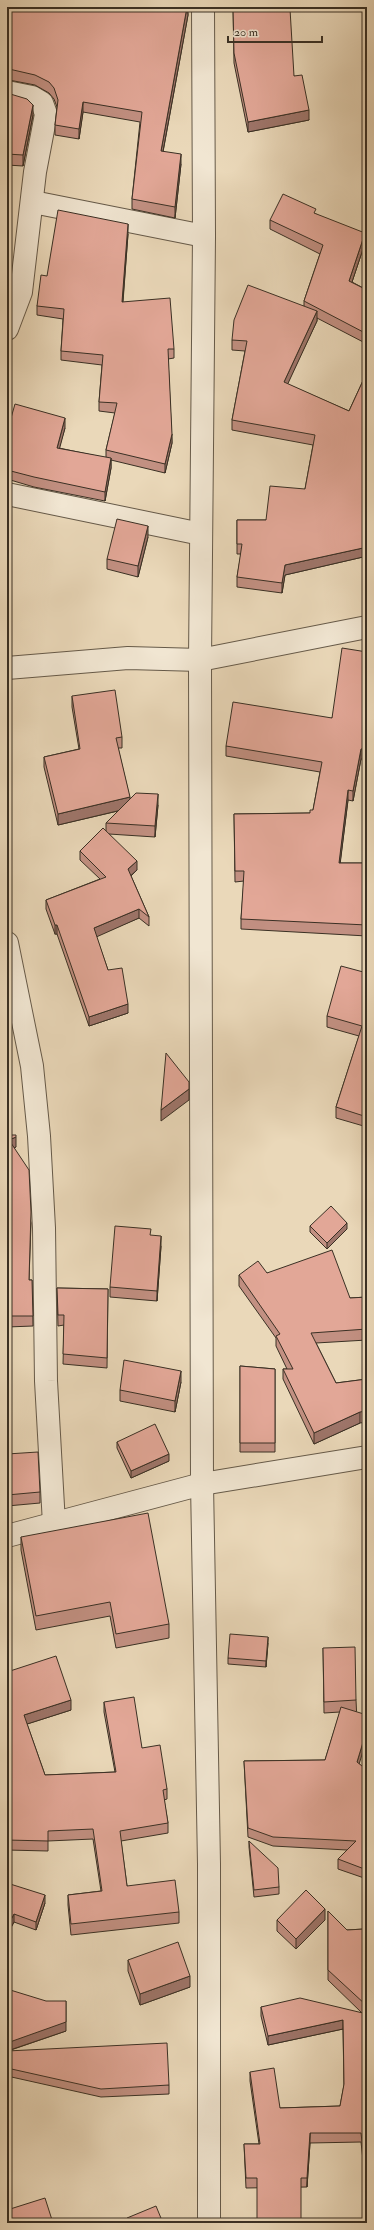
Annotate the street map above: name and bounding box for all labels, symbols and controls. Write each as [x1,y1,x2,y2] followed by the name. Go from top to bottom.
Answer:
[228,18,322,44] scale bar
[234,25,259,40] text: 20 m

